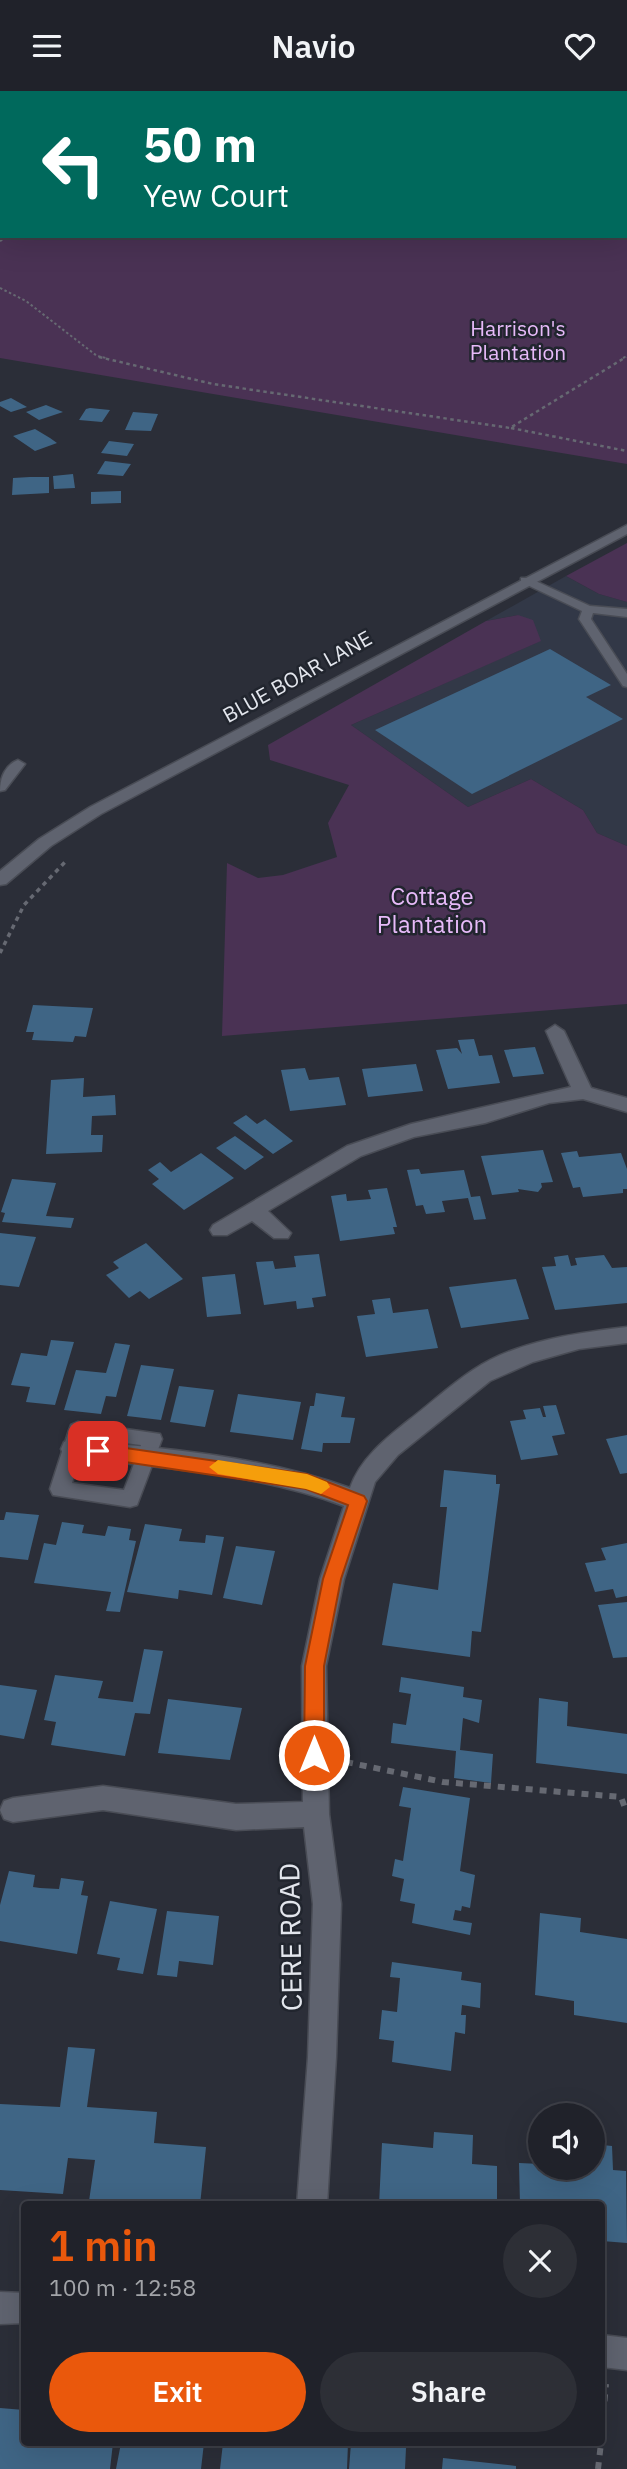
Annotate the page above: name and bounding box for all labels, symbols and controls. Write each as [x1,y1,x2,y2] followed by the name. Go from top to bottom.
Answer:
[271,25,356,67] text: Navio
[28,27,66,65] icon: menu
[561,27,599,65] icon: heart
[143,112,257,175] text: 50 m
[28,119,119,210] icon: left
[143,174,289,216] text: Yew Court
[470,314,566,366] park label: Harrison's Plantation
[217,623,377,729] street label: BLUE BOAR LANE
[377,880,487,940] park label: Cottage Plantation
[68,1421,128,1481] pin
[79,1432,117,1470] icon: arrive
[277,1718,351,1792] position arrow
[270,1863,310,2011] street label: CERE ROAD
[528,2103,605,2180] map controls
[528,2103,605,2180] button: sound
[49,2218,158,2273] text: 1 min
[503,2224,577,2298] button: close
[49,2272,196,2302] text: 100 m · 12:58
[49,2352,306,2432] button: Exit
[320,2352,577,2432] button: Share

